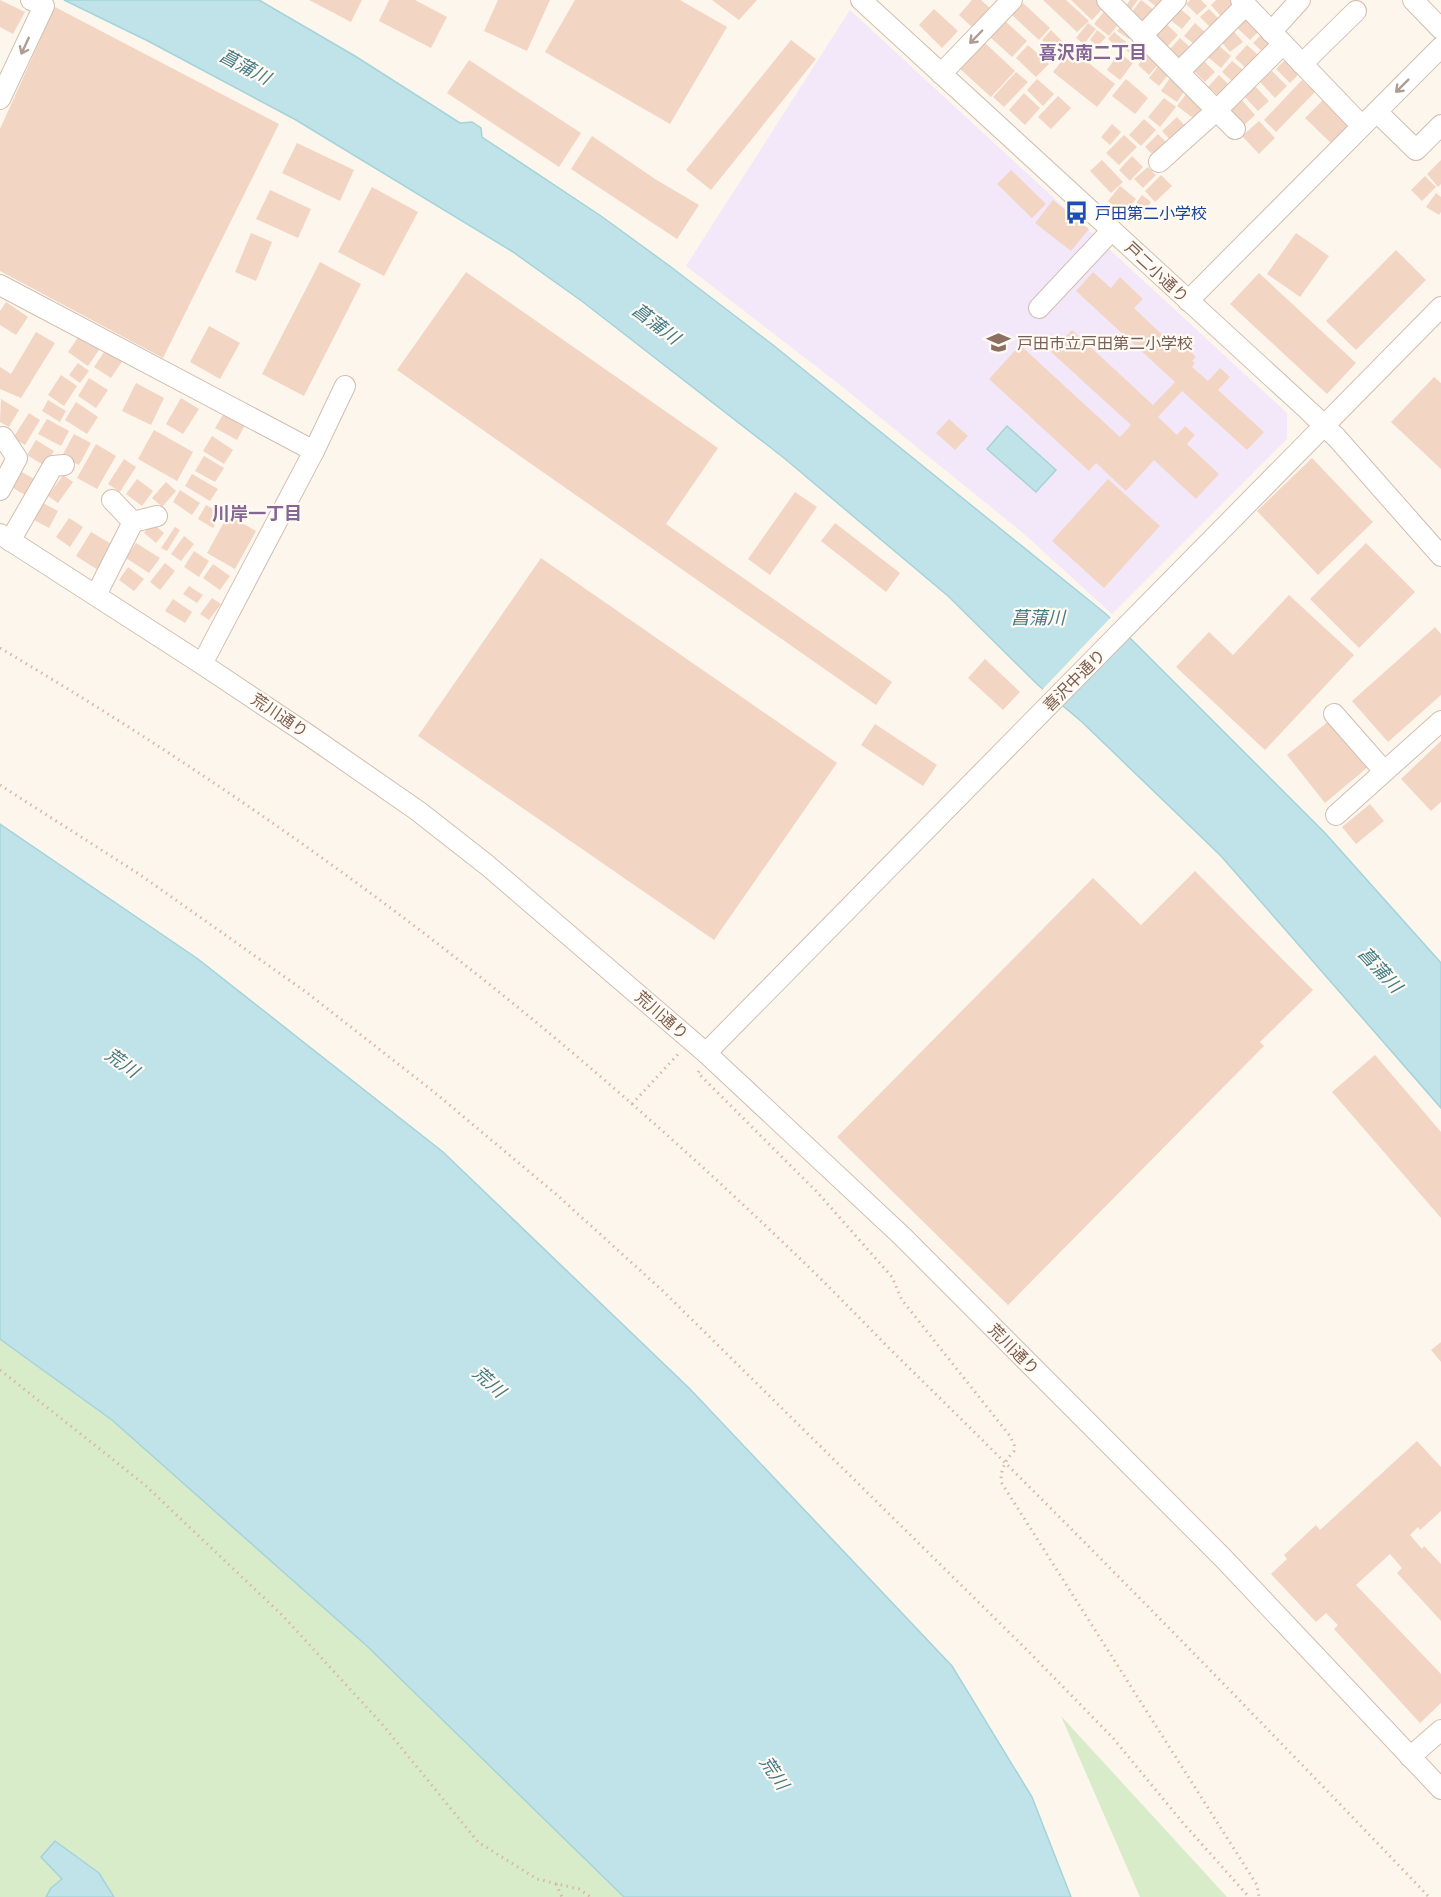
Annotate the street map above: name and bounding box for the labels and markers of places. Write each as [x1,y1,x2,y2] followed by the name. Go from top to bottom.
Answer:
[1064,200,1090,226] bus stop icon: 戸田第二小学校
[1095,204,1207,223] place label: 戸田第二小学校
[986,330,1012,356] school or university icon: 戸田市立戸田第二小学校
[1017,334,1193,353] place label: 戸田市立戸田第二小学校

